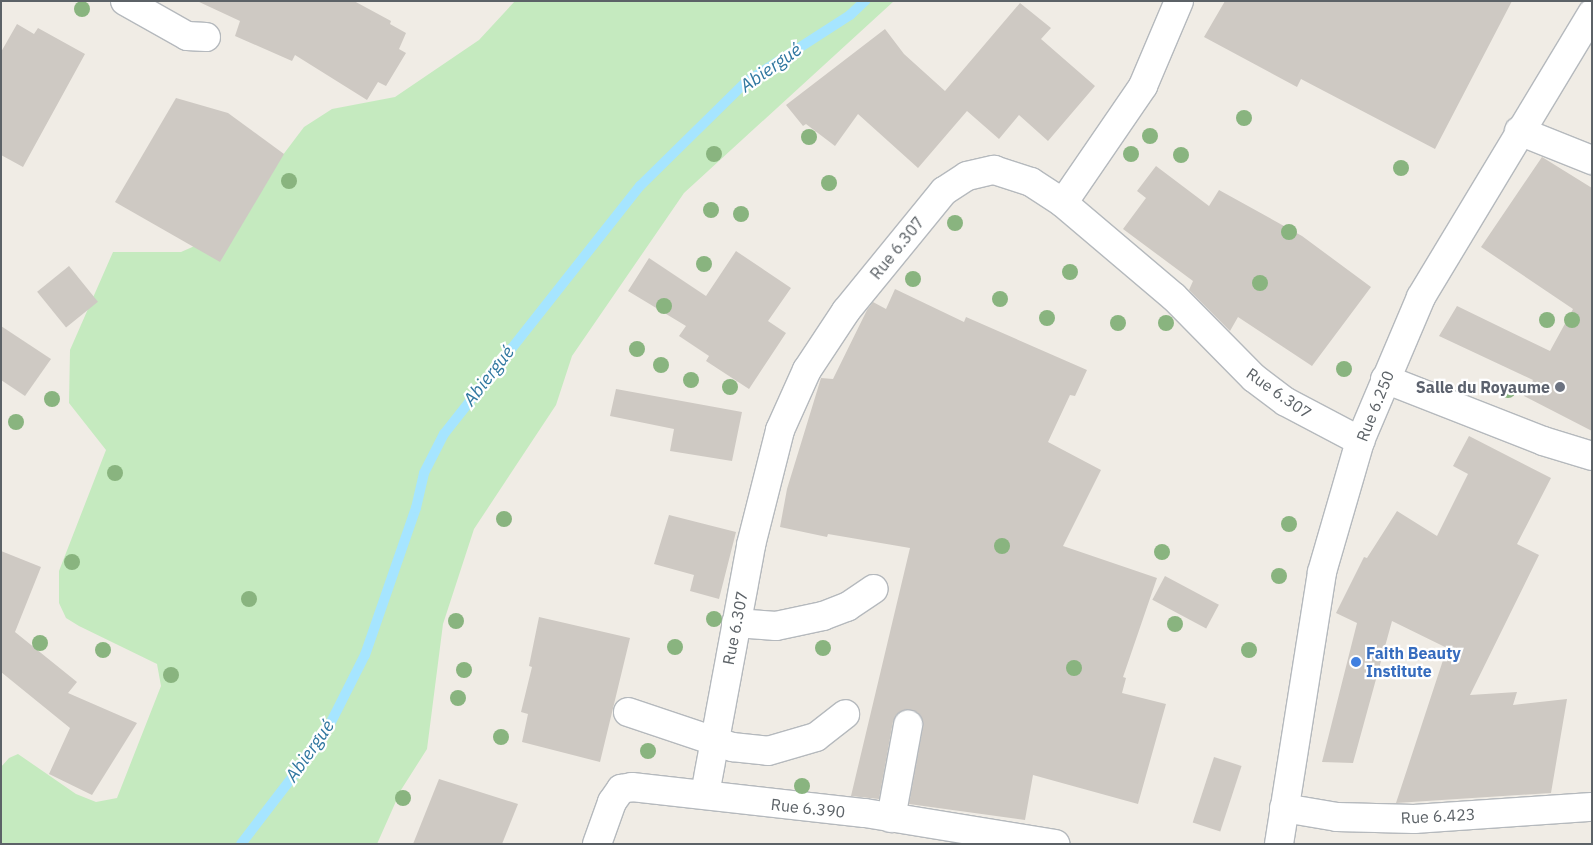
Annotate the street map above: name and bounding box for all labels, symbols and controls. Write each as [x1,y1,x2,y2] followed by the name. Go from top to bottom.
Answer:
[736,39,806,97] water label: Abiergué
[866,213,928,283] street label: Rue 6.307
[459,342,519,410] water label: Abiergué
[1243,364,1315,422] street label: Rue 6.307
[1352,368,1398,444] street label: Rue 6.250
[1416,377,1550,397] place label: Salle du Royaume
[1554,381,1566,393] marker: Salle du Royaume
[718,590,752,666] street label: Rue 6.307
[1366,643,1461,681] place label: Faith Beauty Institute
[1350,656,1362,668] marker: Faith Beauty Institute
[281,716,339,786] water label: Abiergué
[770,795,846,821] street label: Rue 6.390
[1400,804,1476,828] street label: Rue 6.423

